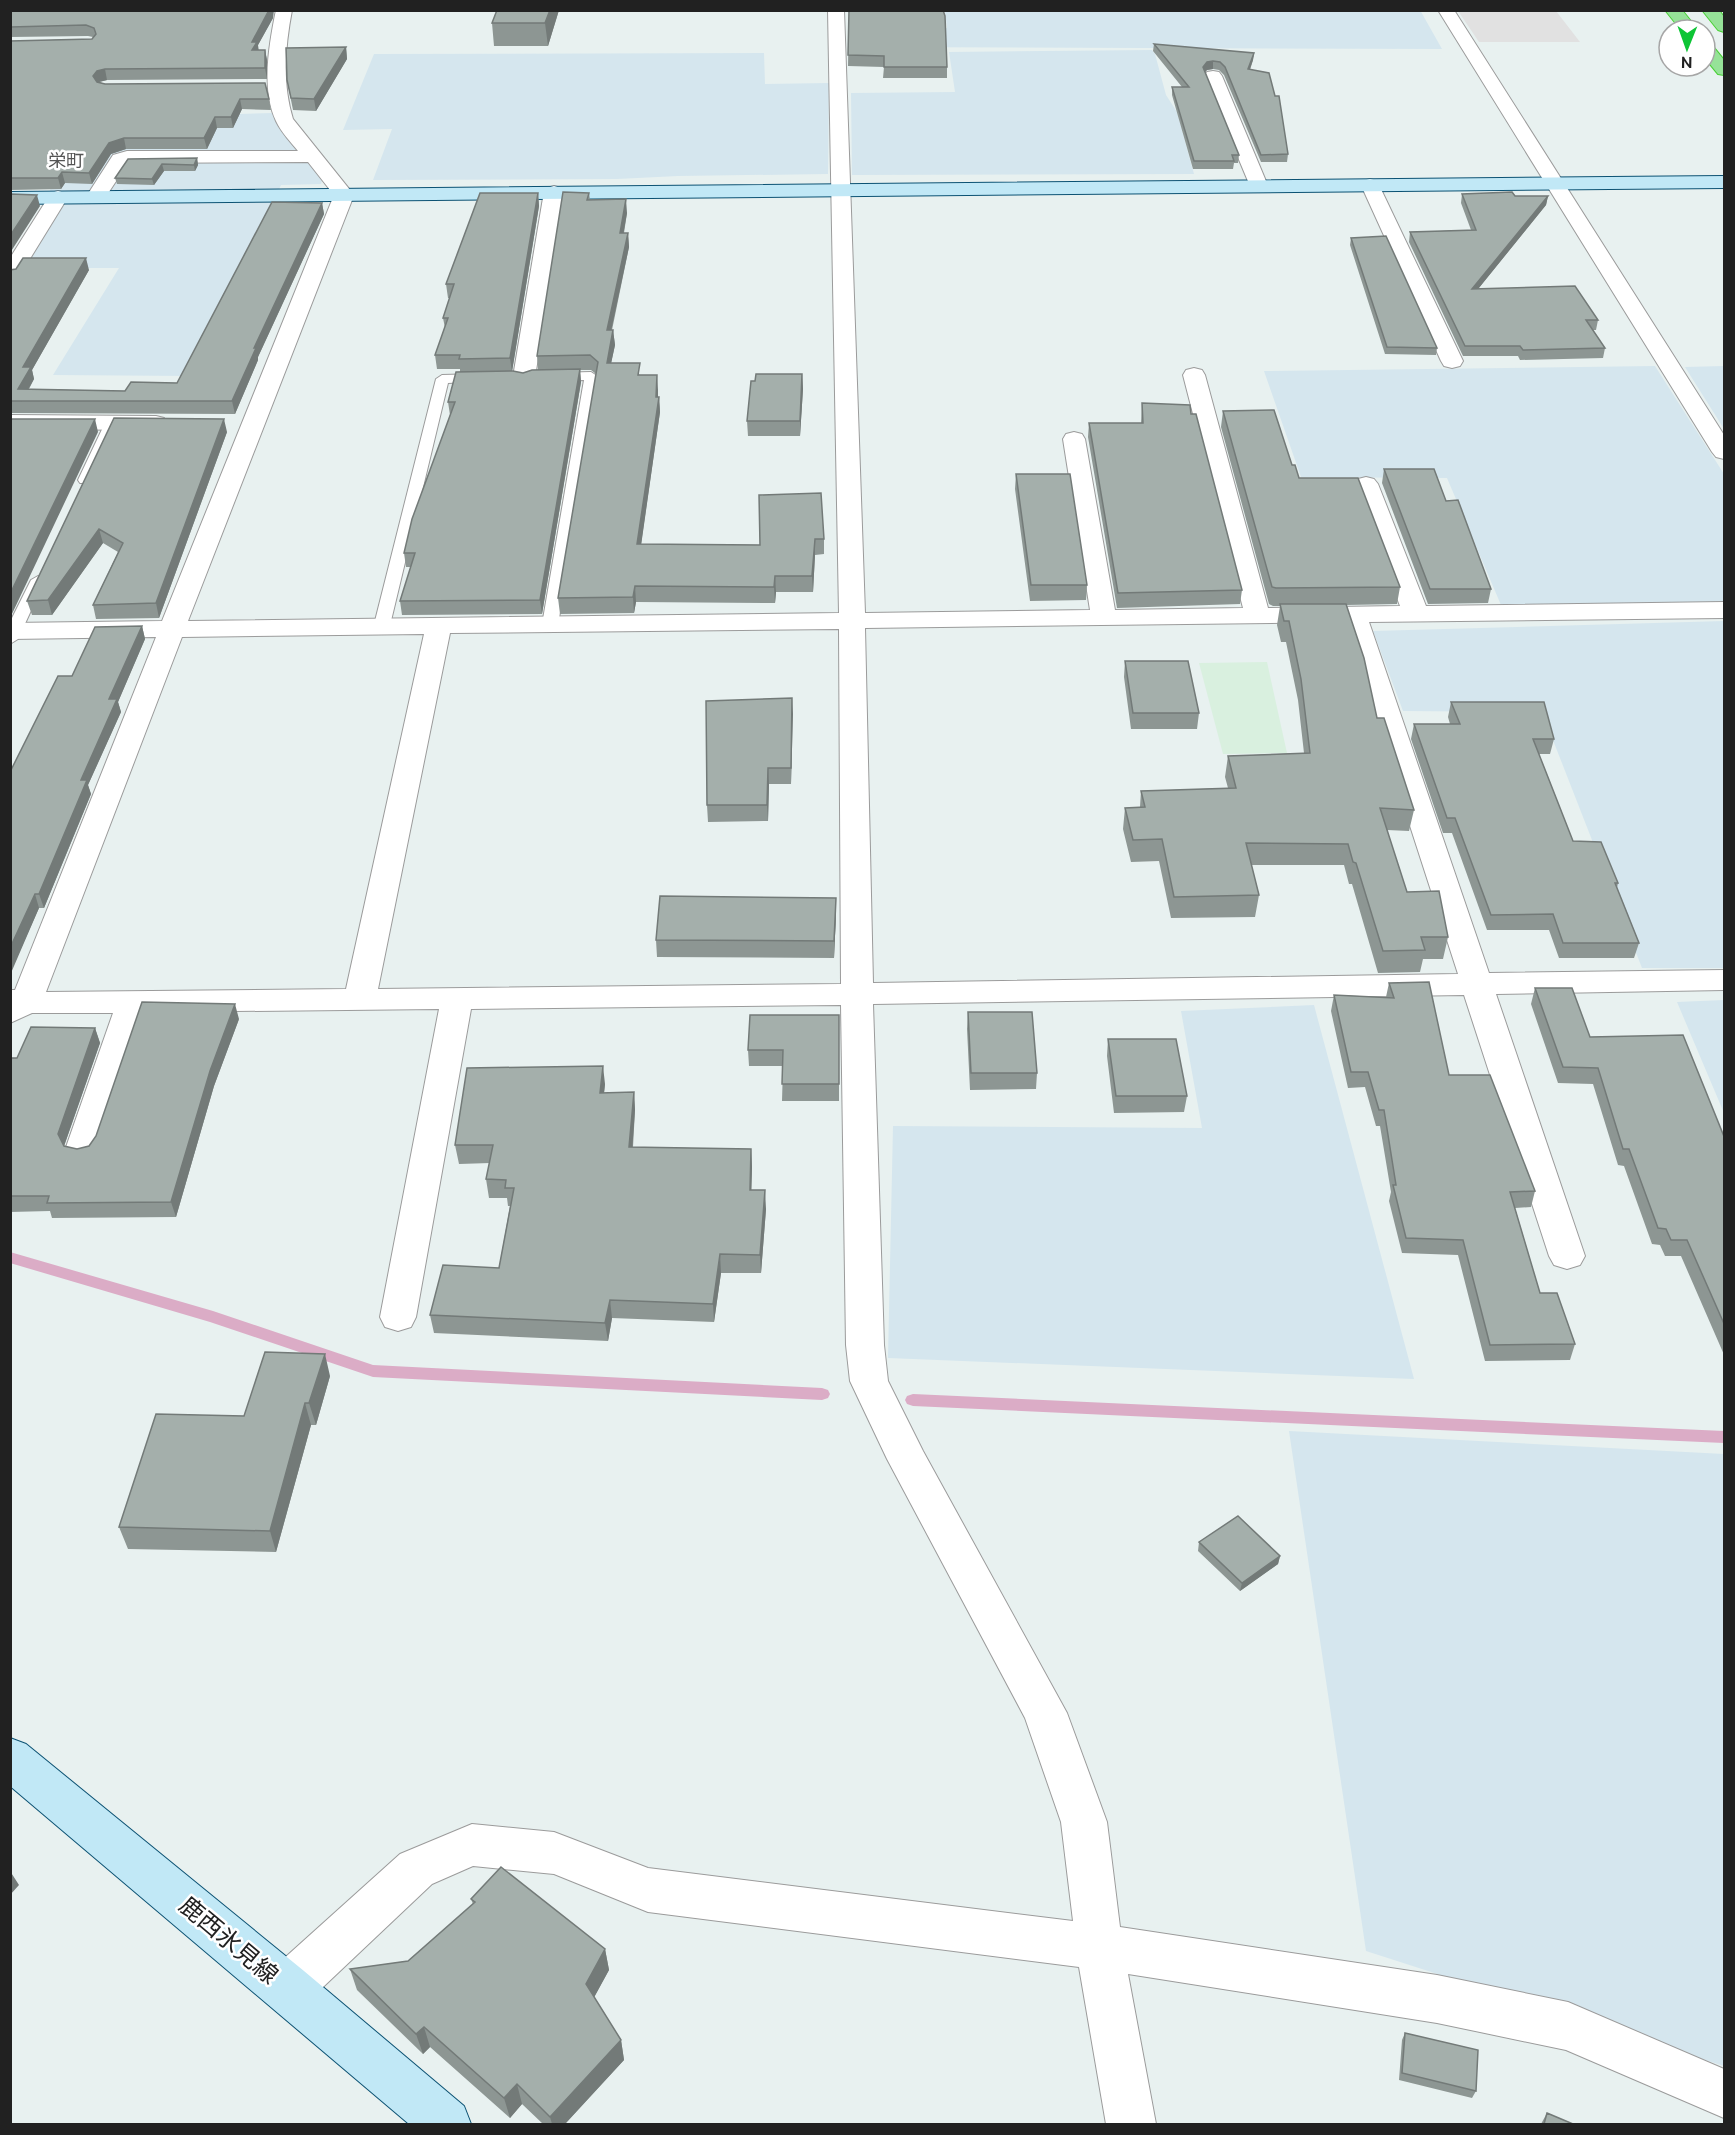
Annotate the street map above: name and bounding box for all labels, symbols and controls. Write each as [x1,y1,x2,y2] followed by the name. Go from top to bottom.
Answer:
[1657,18,1717,78] north arrow
[1681,54,1693,72] text: N
[48,150,84,170] district label: 栄町
[174,1891,284,1989] street label: 鹿西氷見線

